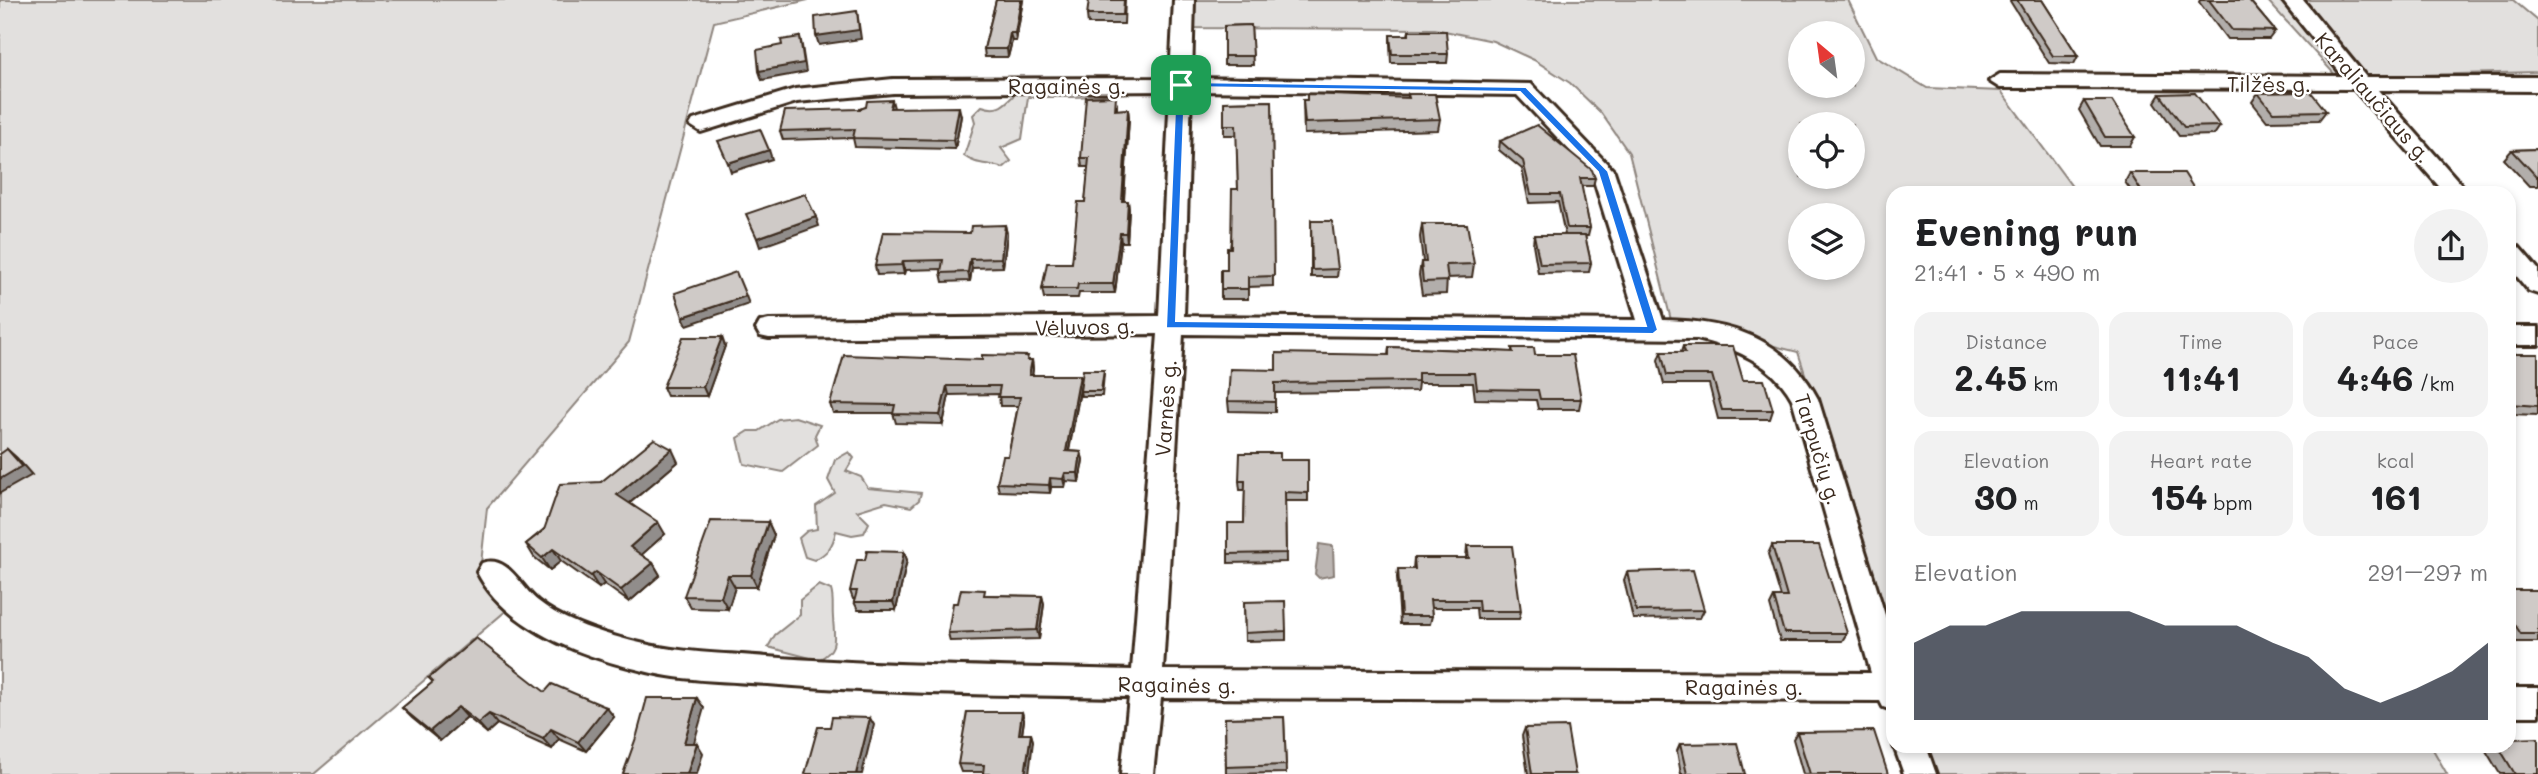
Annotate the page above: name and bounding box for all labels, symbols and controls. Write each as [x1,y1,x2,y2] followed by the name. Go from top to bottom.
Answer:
[1788,21,1866,98] north arrow
[1788,21,1865,280] map controls
[2310,26,2438,168] street label: Karaliaučiaus g.
[1151,55,1211,115] pin
[1162,66,1200,104] icon: arrive
[2227,70,2311,97] street label: Tilžės g.
[1008,72,1126,99] street label: Ragainės g.
[1788,112,1865,189] button: locate
[1788,203,1865,280] button: layers
[1914,206,2138,256] text: Evening run
[2414,209,2488,283] button: share
[1914,257,2100,287] text: 21:41 · 5 × 490 m
[1035,312,1135,340] street label: Vėluvos g.
[1965,329,2047,354] text: Distance
[2179,329,2223,354] text: Time
[2372,329,2419,354] text: Pace
[1954,354,2027,400] text: 2.45
[2161,354,2241,400] text: 11:41
[2337,354,2413,400] text: 4:46
[1148,358,1182,458] street label: Varnės g.
[2027,371,2058,396] text: km
[2413,371,2455,396] text: /km
[1789,390,1849,508] street label: Tarpučių g.
[1964,448,2049,473] text: Elevation
[2150,448,2252,473] text: Heart rate
[2377,448,2415,473] text: kcal
[1974,473,2017,519] text: 30
[2149,473,2208,519] text: 154
[2370,473,2422,519] text: 161
[2017,490,2039,515] text: m
[2208,490,2253,515] text: bpm
[1914,557,2017,587] text: Elevation
[2368,557,2488,587] text: 291–297 m
[1117,669,1237,699] street label: Ragainės g.
[1685,673,1803,700] street label: Ragainės g.

